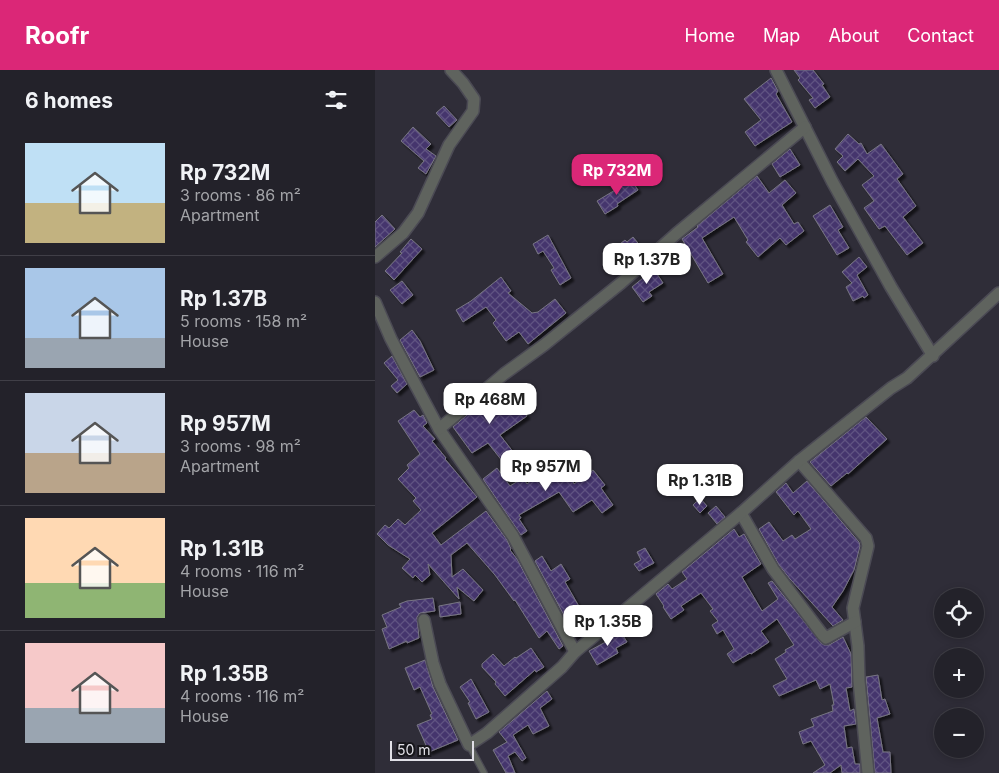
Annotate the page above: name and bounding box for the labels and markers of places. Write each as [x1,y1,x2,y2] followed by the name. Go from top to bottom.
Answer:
[571,154,663,196] pin: Rp 732M
[595,242,699,285] pin: Rp 1.37B
[444,382,536,425] pin: Rp 468M
[500,450,592,492] pin: Rp 957M
[648,464,752,506] pin: Rp 1.31B
[556,604,660,647] pin: Rp 1.35B

